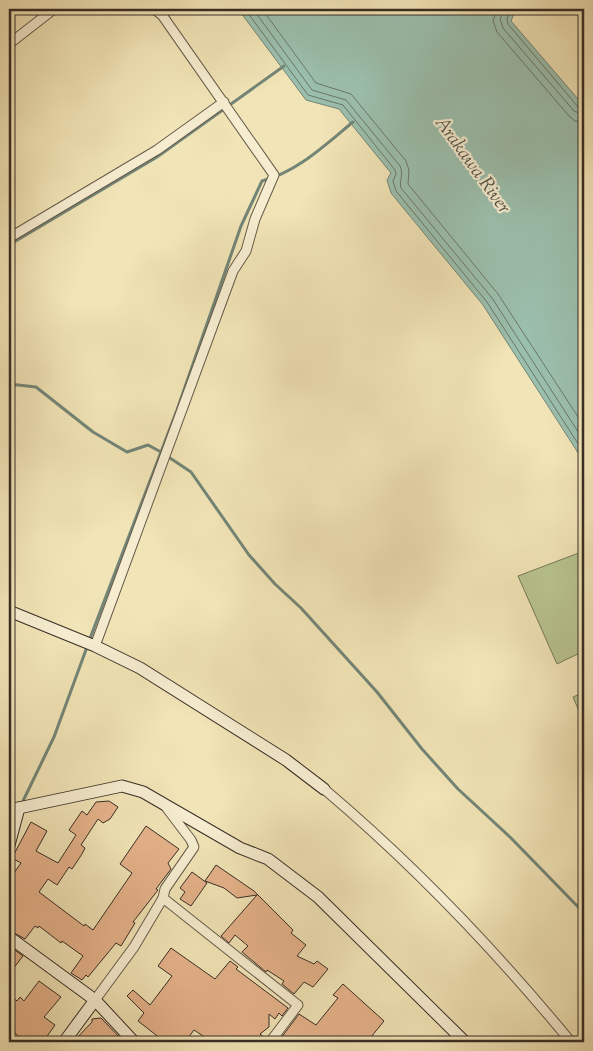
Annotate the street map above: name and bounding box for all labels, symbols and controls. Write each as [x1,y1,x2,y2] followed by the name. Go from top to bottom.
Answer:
[428,111,517,220] water label: Arakawa River

